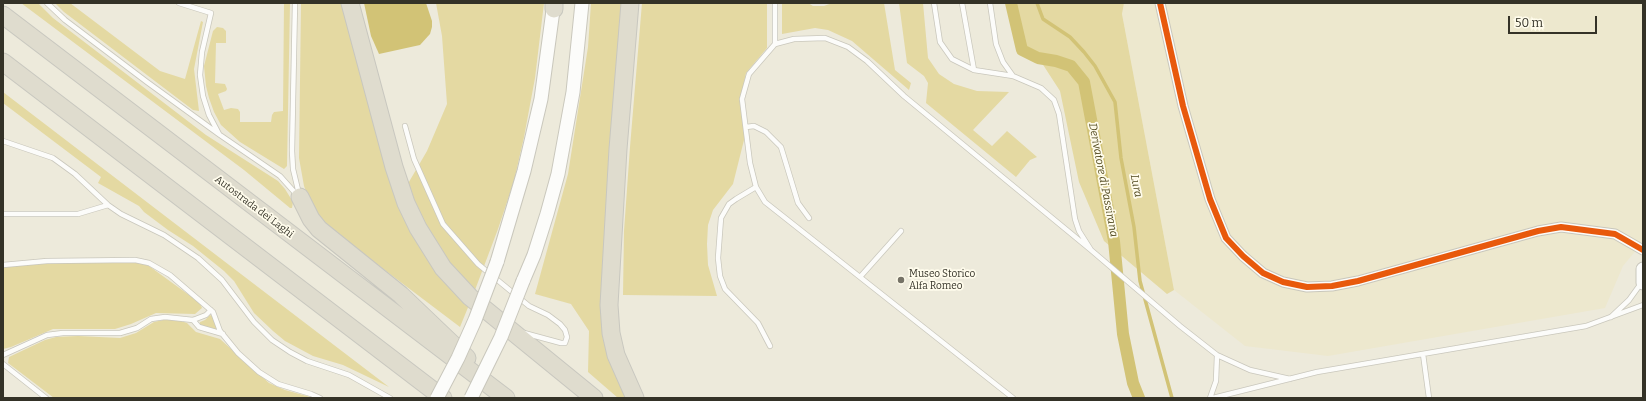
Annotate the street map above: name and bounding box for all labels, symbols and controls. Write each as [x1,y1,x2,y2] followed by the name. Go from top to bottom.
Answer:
[1510,8,1599,34] scale bar
[1515,16,1543,30] text: 50 m
[1085,122,1121,238] water label: Derivatore di Passirana
[1127,173,1145,199] water label: Lura
[212,174,296,240] street label: Autostrada dei Laghi
[909,268,975,292] place label: Museo Storico Alfa Romeo
[896,275,906,285] marker: Museo Storico Alfa Romeo

